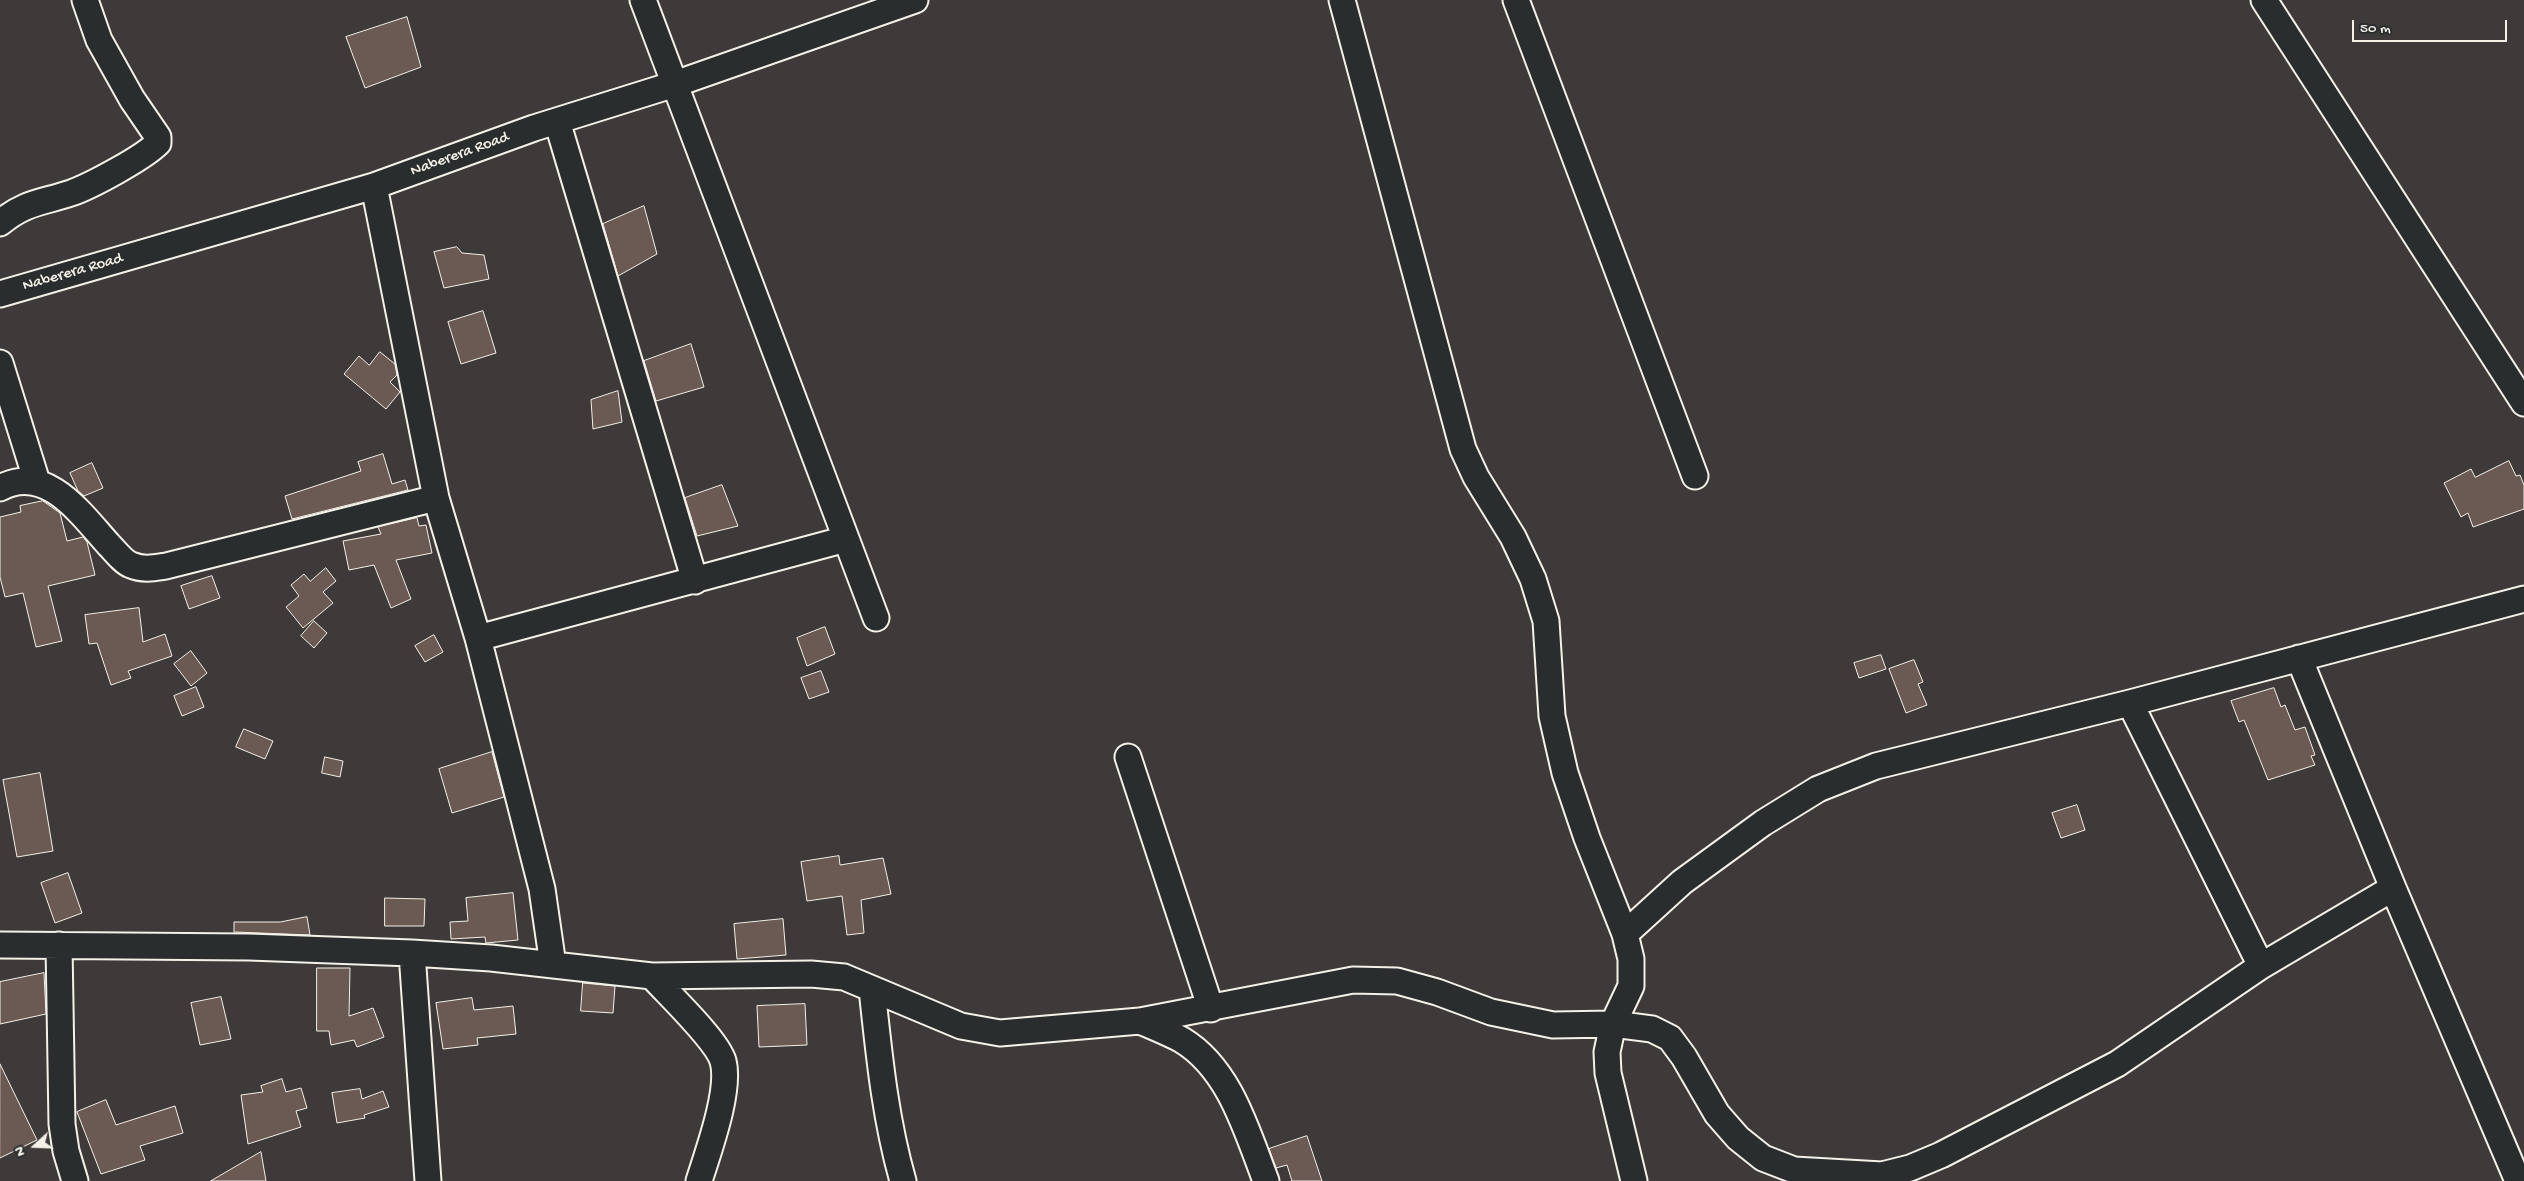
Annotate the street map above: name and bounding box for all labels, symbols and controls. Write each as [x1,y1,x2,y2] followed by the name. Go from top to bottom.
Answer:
[2354,10,2509,42] scale bar
[2360,20,2391,38] text: 50 m
[408,128,512,182] street label: Naberera Road
[21,250,125,296] street label: Naberera Road
[10,1121,60,1171] north arrow
[11,1144,30,1159] text: N

